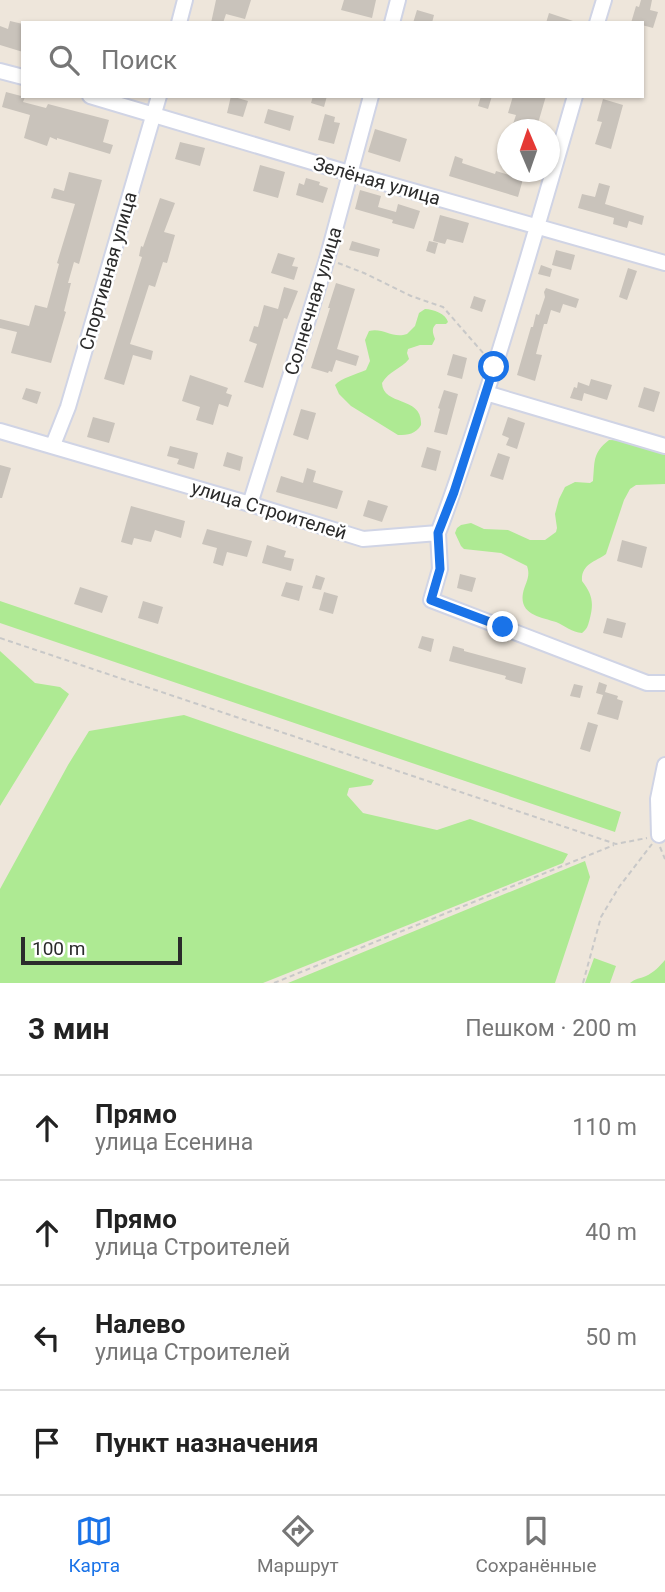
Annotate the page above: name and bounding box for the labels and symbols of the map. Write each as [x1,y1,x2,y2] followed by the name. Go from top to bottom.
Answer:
[497,119,560,182] north arrow
[311,152,443,210] street label: Зелёная улица
[74,189,142,353] street label: Спортивная улица
[279,224,347,378] street label: Солнечная улица
[478,351,509,382] route start
[188,475,350,545] street label: улица Строителей
[487,611,518,642] route end
[21,934,182,966] scale bar

